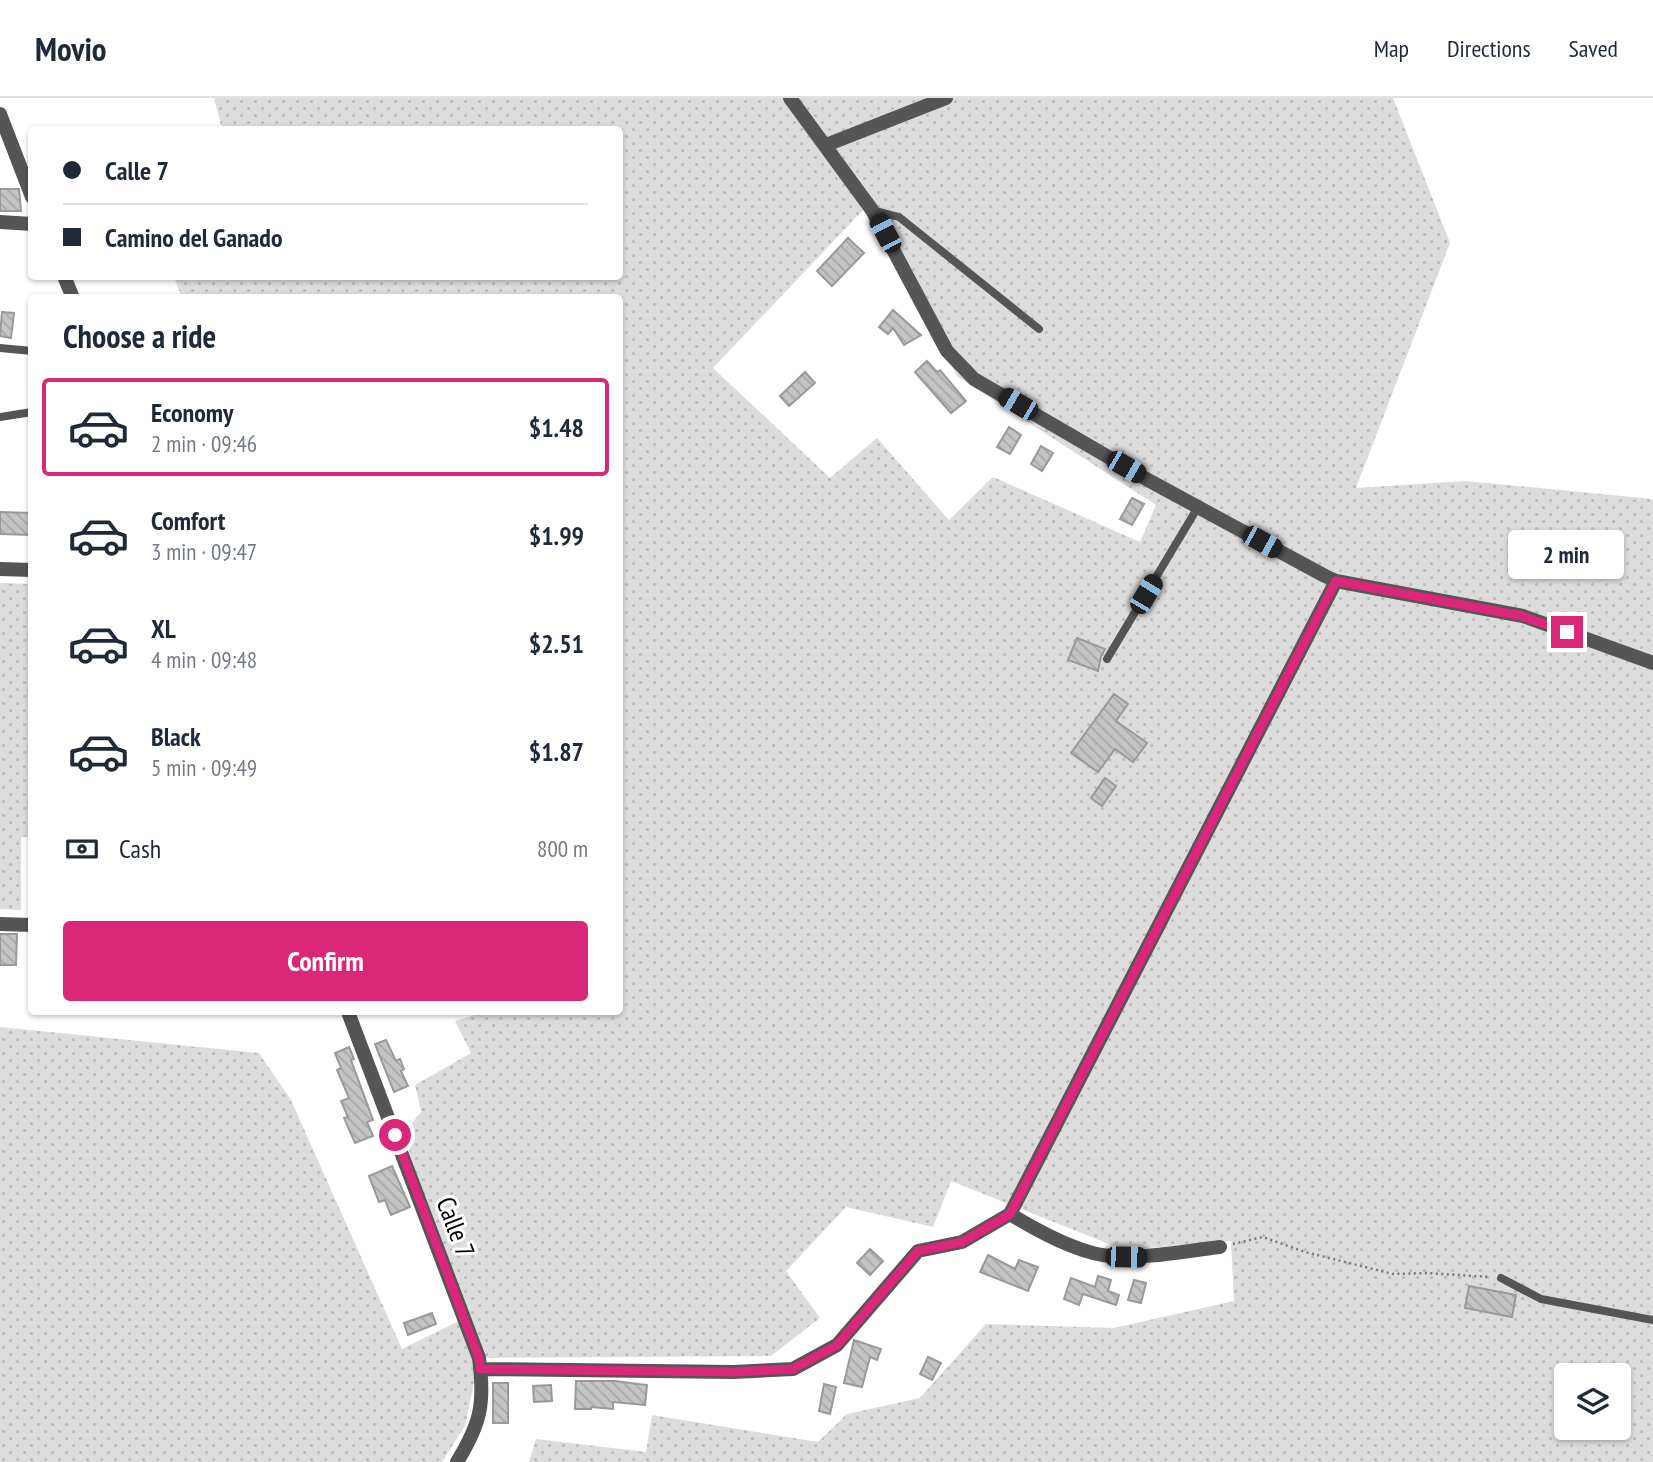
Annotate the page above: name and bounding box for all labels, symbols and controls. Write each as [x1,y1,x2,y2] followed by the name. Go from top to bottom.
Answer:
[35,27,107,70] text: Movio
[1374,33,1409,64] text: Map
[1447,33,1531,64] text: Directions
[1569,33,1618,64] text: Saved
[105,154,169,187] text: Calle 7
[866,210,905,256] car
[105,221,282,254] text: Camino del Ganado
[63,315,216,357] text: Choose a ride
[995,384,1042,424] car
[67,396,130,459] icon: car
[151,396,233,429] text: Economy
[529,411,584,444] text: $1.48
[151,429,257,458] text: 2 min · 09:46
[1103,447,1150,487] car
[67,504,130,567] icon: car
[151,504,225,537] text: Comfort
[529,519,584,552] text: $1.99
[1239,523,1286,561] car
[1509,531,1625,580] callout: 2 min
[151,537,257,566] text: 3 min · 09:47
[1543,540,1589,569] text: 2 min
[1127,571,1166,617] car
[67,612,130,675] icon: car
[151,612,176,645] text: XL
[1551,616,1583,648] route end
[529,627,584,660] text: $2.51
[151,645,257,674] text: 4 min · 09:48
[67,720,130,783] icon: car
[151,720,201,753] text: Black
[529,735,584,768] text: $1.87
[151,753,257,782] text: 5 min · 09:49
[63,830,101,868] icon: cash
[119,832,161,865] text: Cash
[537,834,588,863] text: 800 m
[63,921,588,1001] button: Confirm
[379,1119,411,1151] route start
[429,1192,483,1262] street label: Calle 7
[1105,1246,1148,1268] car
[1554,1363,1631,1440] map controls
[1554,1363,1631,1440] button: layers

